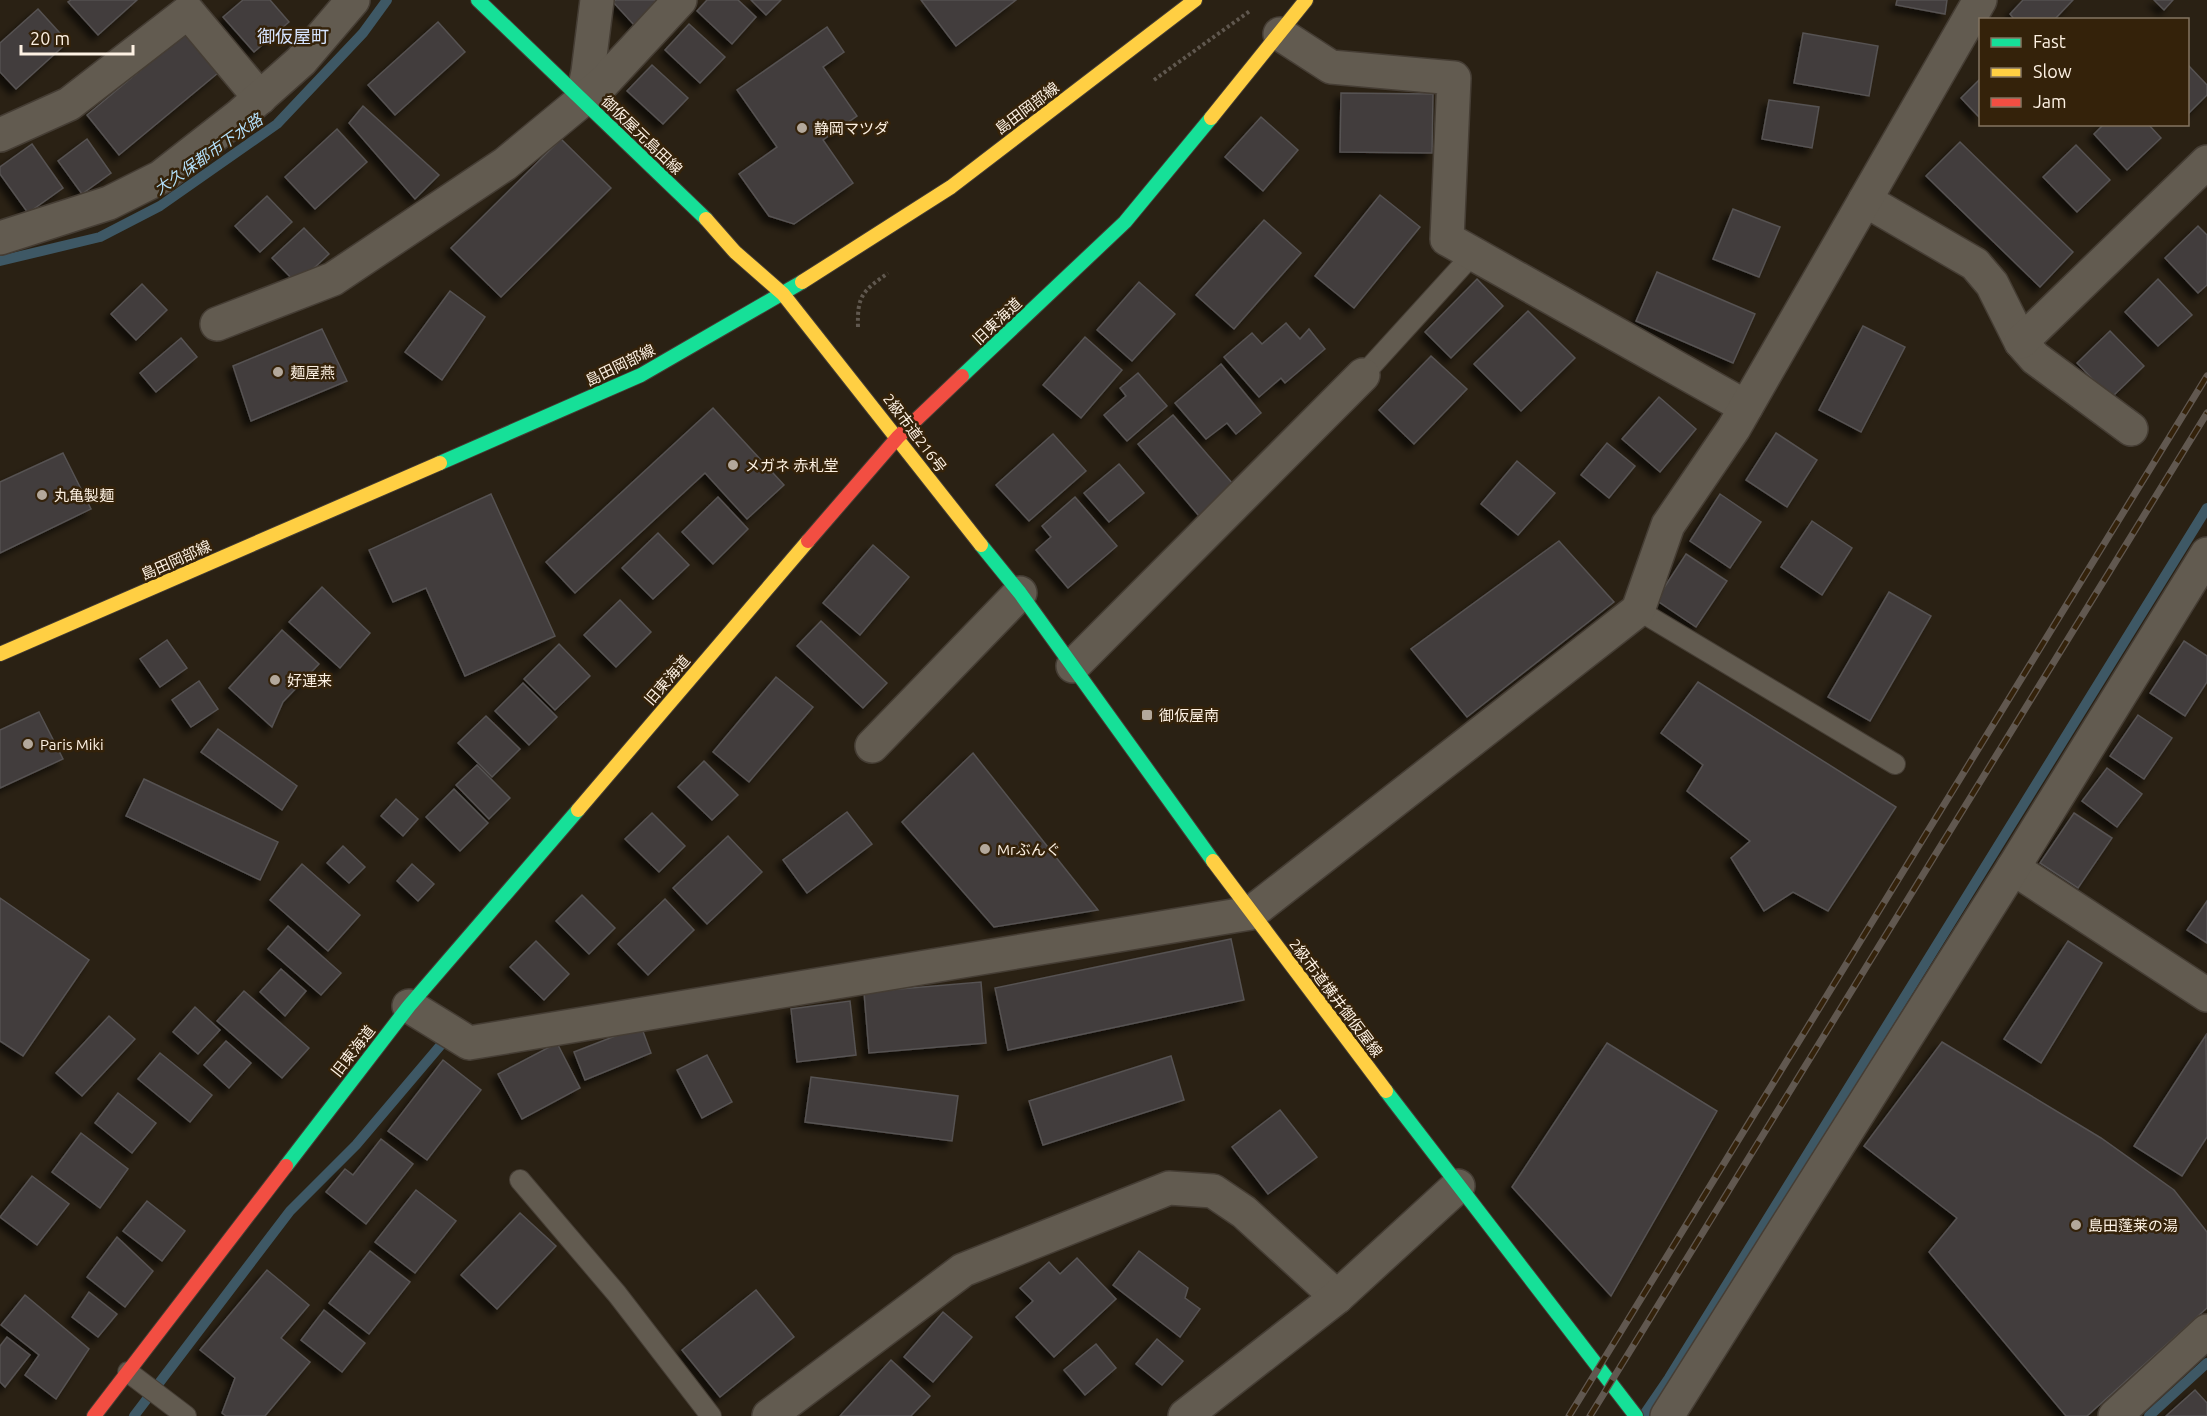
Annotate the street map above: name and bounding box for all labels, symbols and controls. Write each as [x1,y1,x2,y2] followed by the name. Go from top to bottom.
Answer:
[21,18,134,56] scale bar
[1979,18,2189,126] legend
[257,26,329,46] district label: 御仮屋町
[30,28,70,48] text: 20 m
[2033,31,2066,51] text: Fast
[2033,61,2072,81] text: Slow
[992,79,1062,137] street label: 島田岡部線
[2033,91,2067,111] text: Jam
[598,92,686,178] street label: 御仮屋元島田線
[150,109,267,198] water label: 大久保都市下水路
[814,120,889,137] place label: 静岡マツダ
[795,121,809,135] marker: 静岡マツダ
[969,294,1025,348] street label: 旧東海道
[583,341,657,389] street label: 島田岡部線
[290,364,335,381] place label: 麺屋燕
[271,365,285,379] marker: 麺屋燕
[880,390,950,476] street label: 2級市道216号
[745,457,838,474] place label: メガネ 赤札堂
[726,458,740,472] marker: メガネ 赤札堂
[54,487,114,504] place label: 丸亀製麺
[35,488,49,502] marker: 丸亀製麺
[138,537,214,583] street label: 島田岡部線
[641,652,693,708] street label: 旧東海道
[287,672,332,689] place label: 好運来
[268,673,282,687] marker: 好運来
[1159,707,1219,724] place label: 御仮屋南
[1140,708,1154,722] marker: 御仮屋南
[40,736,104,753] place label: Paris Miki
[21,737,35,751] marker: Paris Miki
[997,841,1061,858] place label: Mrぶんぐ
[978,842,992,856] marker: Mrぶんぐ
[1286,936,1386,1060] street label: 2級市道横井御仮屋線
[328,1022,378,1080] street label: 旧東海道
[2088,1217,2178,1234] place label: 島田蓬莱の湯
[2069,1218,2083,1232] marker: 島田蓬莱の湯

